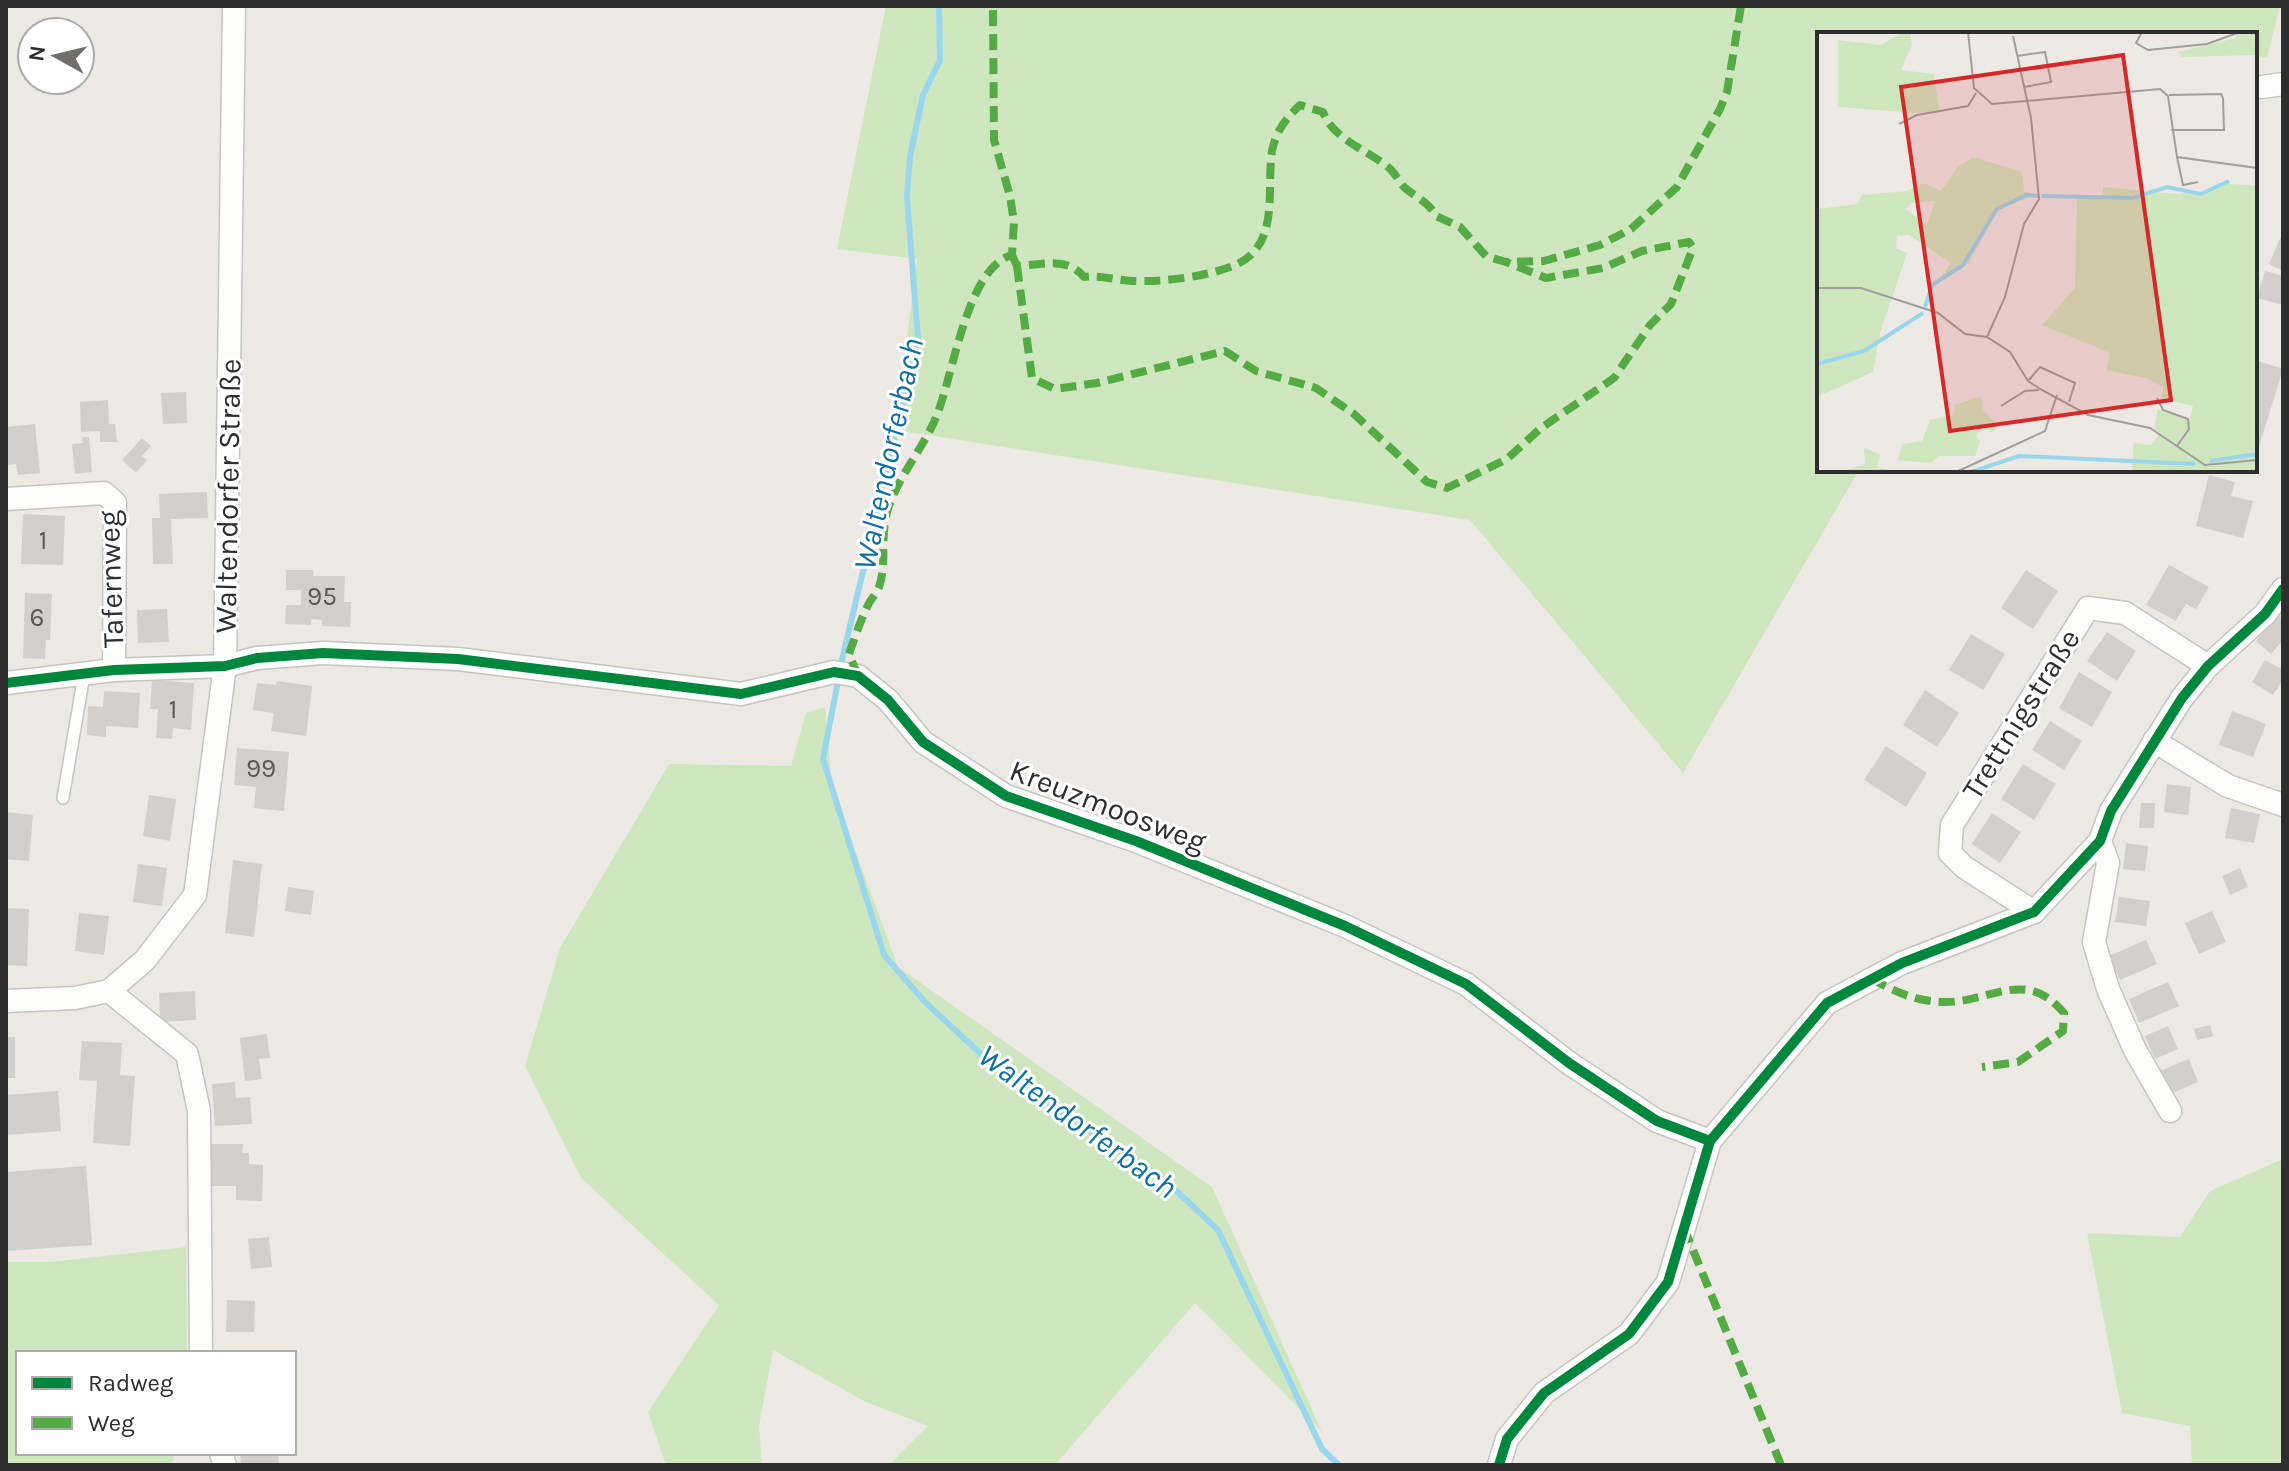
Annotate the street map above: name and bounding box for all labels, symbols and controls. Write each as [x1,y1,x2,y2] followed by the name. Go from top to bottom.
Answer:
[16,16,96,96] north arrow
[1817,32,2257,472] inset map
[23,44,51,63] text: N
[846,334,931,574] water label: Waltendorferbach
[208,358,248,634] street label: Waltendorfer Straße
[91,510,131,648] street label: Tafernweg
[39,525,47,556] house number: 1
[307,581,337,612] house number: 95
[30,602,44,633] house number: 6
[1954,622,2088,806] street label: Trettnigstraße
[169,694,177,725] house number: 1
[1005,752,1211,860] street label: Kreuzmoosweg
[246,753,276,784] house number: 99
[971,1037,1184,1206] water label: Waltendorferbach
[16,1351,296,1455] legend
[88,1369,174,1397] text: Radweg
[88,1409,135,1437] text: Weg

